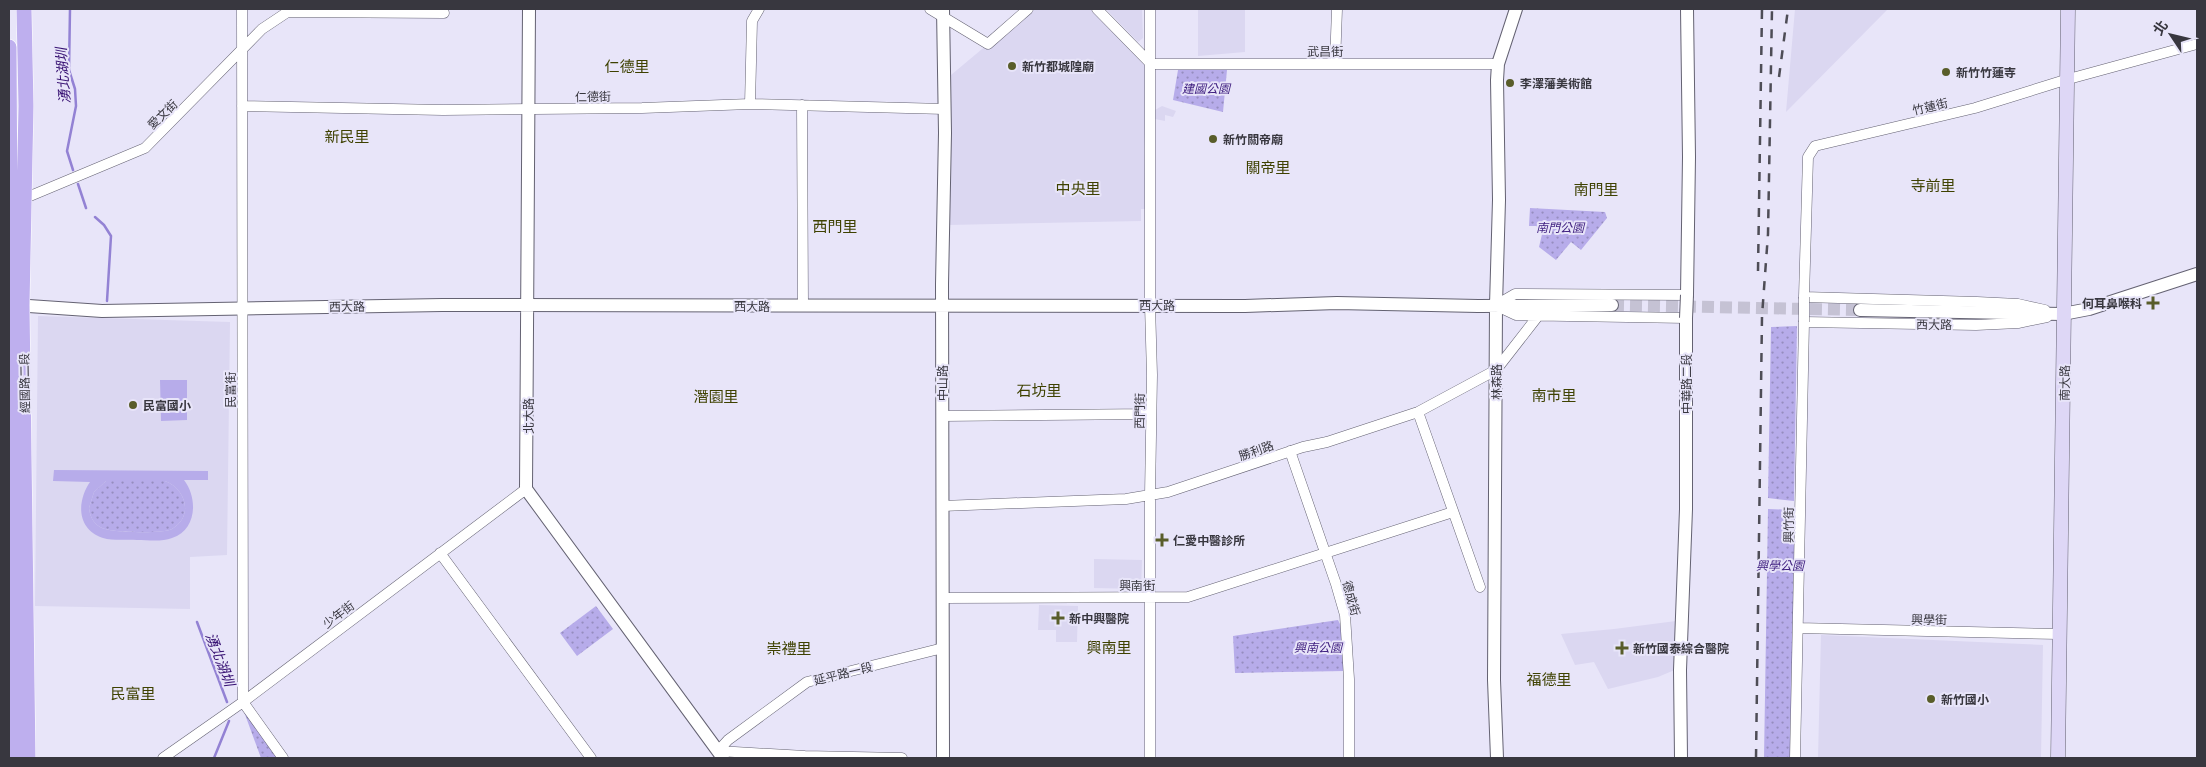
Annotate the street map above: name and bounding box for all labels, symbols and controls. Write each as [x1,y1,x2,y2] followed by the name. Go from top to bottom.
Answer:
[2146,10,2196,60] north arrow
[2147,16,2172,38] text: 北
[1307,42,1343,60] street label: 武昌街
[50,45,74,105] water label: 湧北湖圳
[604,54,650,77] district label: 仁德里
[1022,57,1094,75] place label: 新竹都城隍廟
[1006,60,1018,72] marker: 新竹都城隍廟
[1956,63,2016,81] place label: 新竹竹蓮寺
[1940,66,1952,78] marker: 新竹竹蓮寺
[1520,74,1592,92] place label: 李澤藩美術館
[1504,77,1516,89] marker: 李澤藩美術館
[1182,79,1232,97] park label: 建國公園
[575,87,611,105] street label: 仁德街
[1910,93,1950,119] street label: 竹蓮街
[143,95,181,133] street label: 愛文街
[324,124,370,147] district label: 新民里
[1223,130,1283,148] place label: 新竹關帝廟
[1207,133,1219,145] marker: 新竹關帝廟
[1245,155,1291,178] district label: 關帝里
[1910,173,1956,196] district label: 寺前里
[1055,176,1101,199] district label: 中央里
[1573,177,1619,200] district label: 南門里
[812,214,858,237] district label: 西門里
[1536,218,1586,236] park label: 南門公園
[2082,294,2142,312] place label: 何耳鼻喉科
[1139,296,1175,314] street label: 西大路
[2146,296,2160,310] marker: 何耳鼻喉科
[329,297,365,315] street label: 西大路
[734,297,770,315] street label: 西大路
[1916,315,1952,333] street label: 西大路
[14,353,34,413] street label: 經國路二段
[1677,354,1695,414] street label: 中華路二段
[1487,364,1505,400] street label: 林森路
[933,365,951,401] street label: 中山路
[2055,365,2073,401] street label: 南大路
[221,372,239,408] street label: 民富街
[1016,378,1062,401] district label: 石坊里
[1531,383,1577,406] district label: 南市里
[693,384,739,407] district label: 潛園里
[1130,393,1148,429] street label: 西門街
[143,396,191,414] place label: 民富國小
[519,398,537,434] street label: 北大路
[127,399,139,411] marker: 民富國小
[1236,436,1276,464] street label: 勝利路
[1779,507,1797,543] street label: 興竹街
[1173,531,1245,549] place label: 仁愛中醫診所
[1155,533,1169,547] marker: 仁愛中醫診所
[1756,556,1806,574] park label: 興學公園
[1119,576,1155,594] street label: 興南街
[1339,578,1365,618] street label: 德成街
[318,596,358,632] street label: 少年街
[1069,609,1129,627] place label: 新中興醫院
[1911,610,1947,628] street label: 興學街
[1051,611,1065,625] marker: 新中興醫院
[202,629,241,691] water label: 湧北湖圳
[1086,635,1132,658] district label: 興南里
[766,636,812,659] district label: 崇禮里
[1294,638,1344,656] park label: 興南公園
[1633,639,1729,657] place label: 新竹國泰綜合醫院
[1615,641,1629,655] marker: 新竹國泰綜合醫院
[812,657,874,689] street label: 延平路一段
[1526,667,1572,690] district label: 福德里
[110,681,156,704] district label: 民富里
[1941,690,1989,708] place label: 新竹國小
[1925,693,1937,705] marker: 新竹國小

